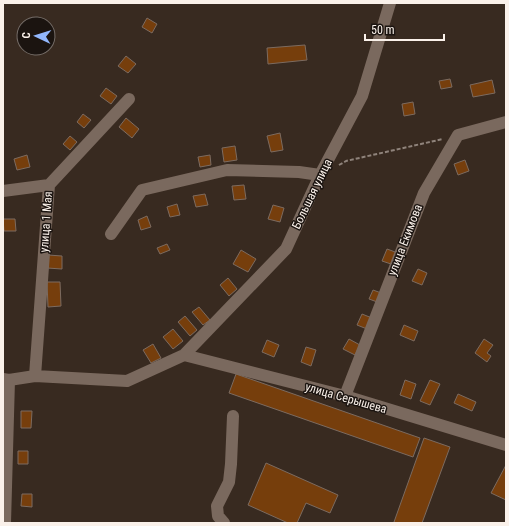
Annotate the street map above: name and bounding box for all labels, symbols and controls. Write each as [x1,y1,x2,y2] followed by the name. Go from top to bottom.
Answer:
[16,16,56,56] north arrow
[365,16,444,42] scale bar
[371,23,395,37] text: 50 m
[20,32,33,39] text: С
[289,156,335,231] street label: Большая улица
[37,191,55,253] street label: улица 1 Мая
[385,202,425,278] street label: улица Екимова
[304,380,389,416] street label: улица Серышева

